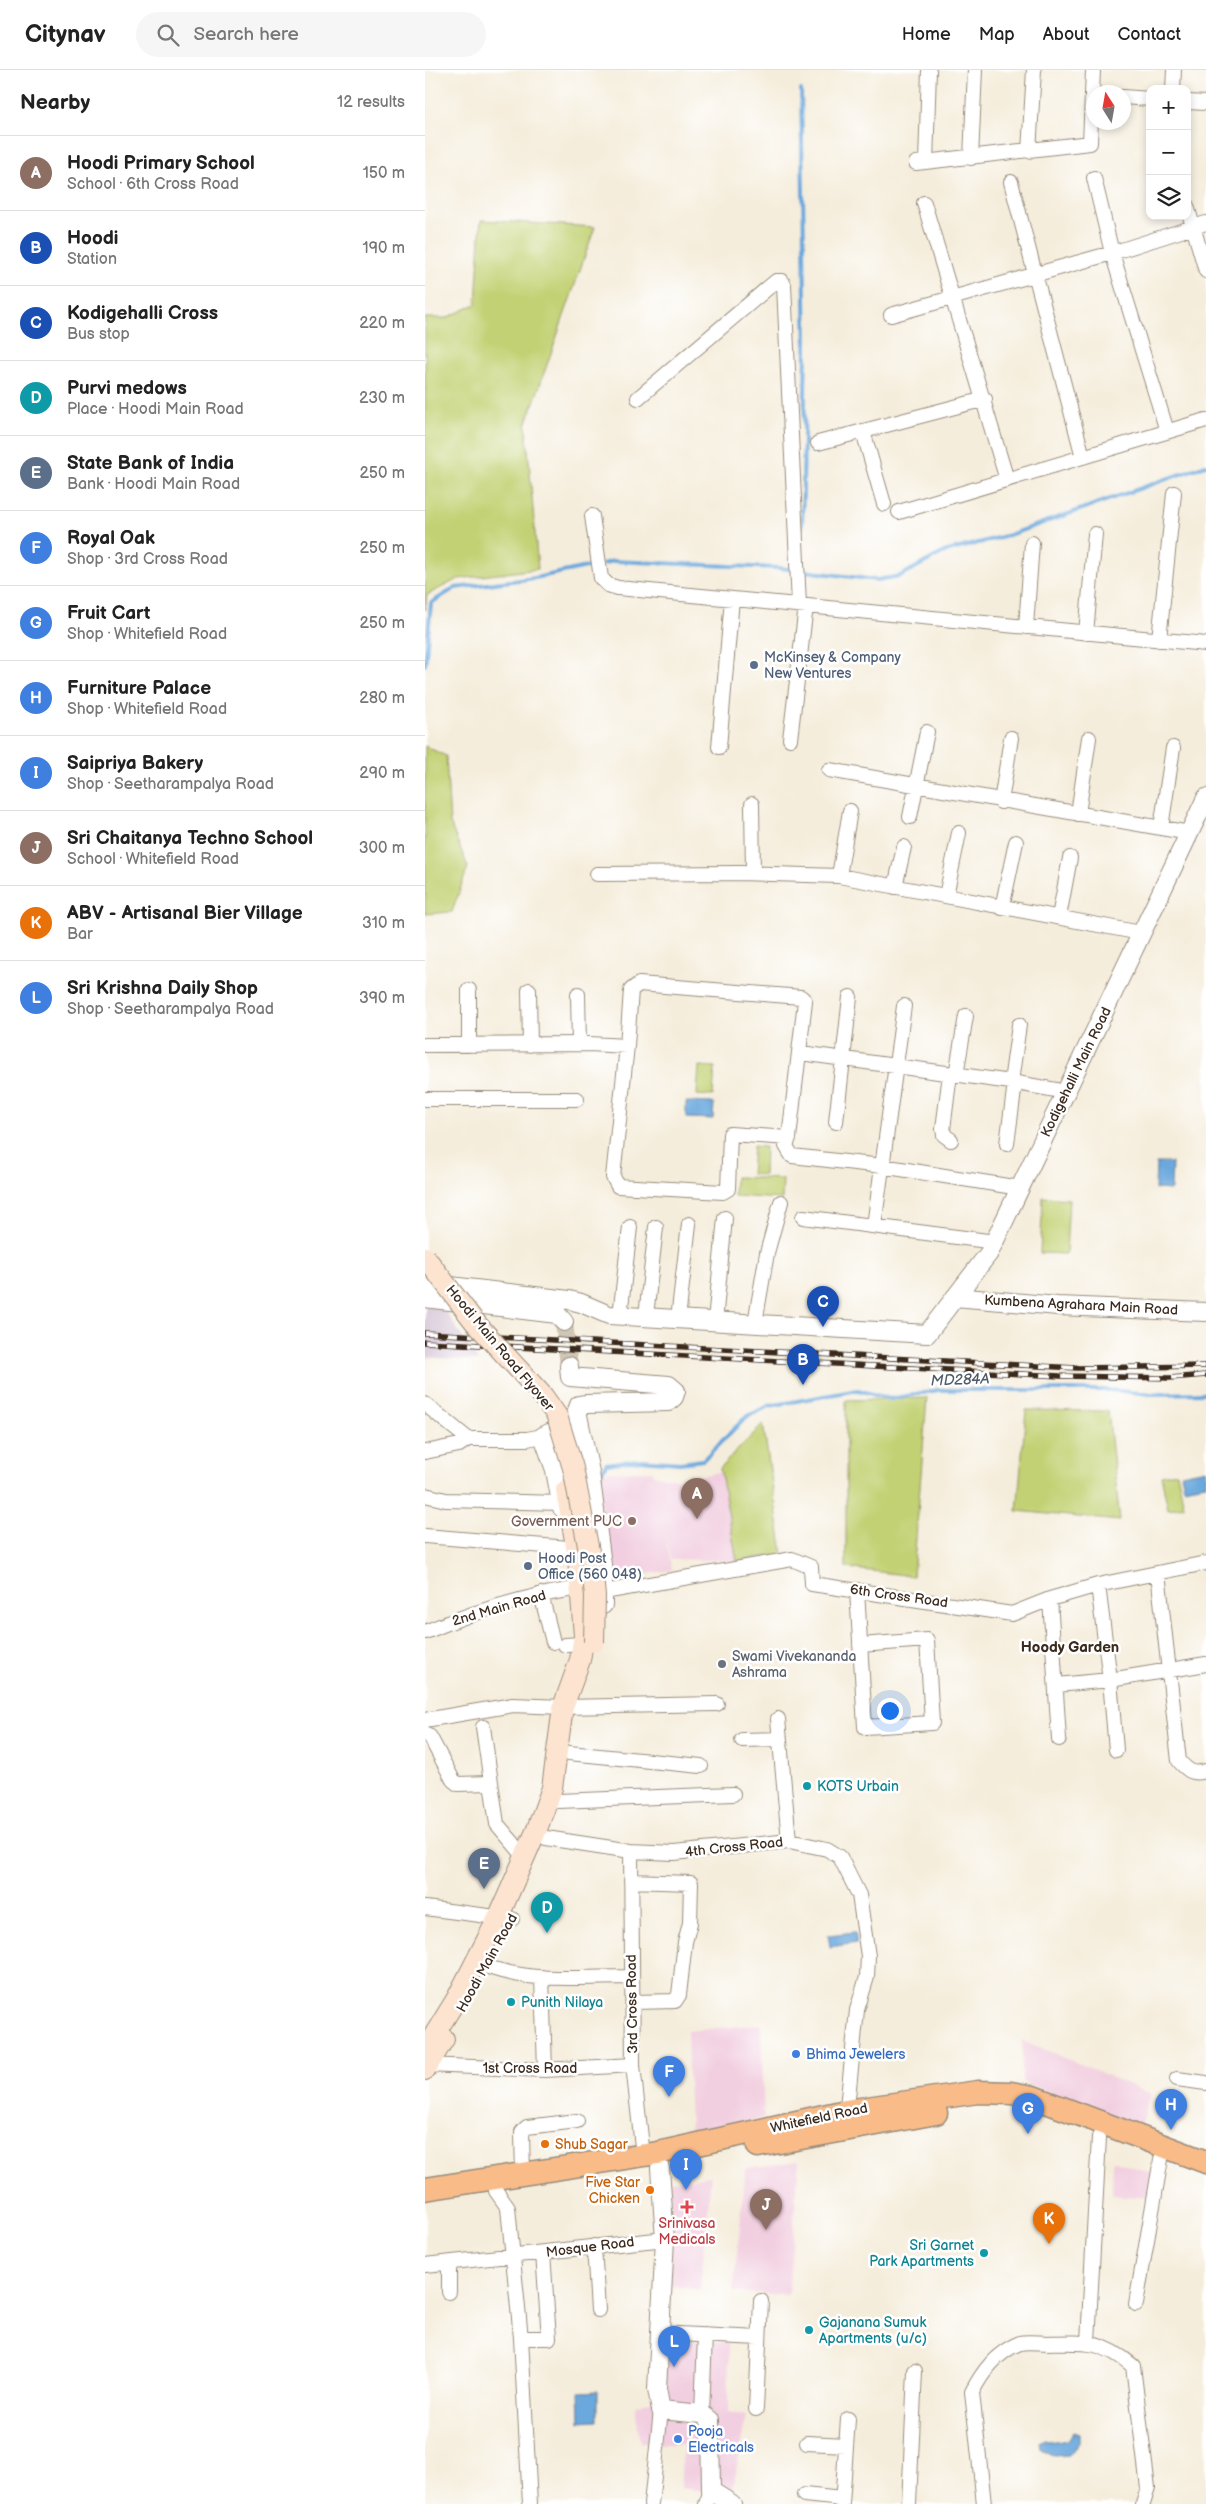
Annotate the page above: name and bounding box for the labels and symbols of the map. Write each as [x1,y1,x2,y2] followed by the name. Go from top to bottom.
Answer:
[1086,85,1131,130] north arrow
[764,649,902,682] place label: McKinsey & Company New Ventures
[748,659,760,671] marker: McKinsey & Company New Ventures
[1037,1004,1115,1140] street label: Kodigehalli Main Road
[442,1282,558,1415] street label: Hoodi Main Road Flyover
[807,1286,839,1327] pin: C
[984,1291,1178,1319] street label: Kumbena Agrahara Main Road
[787,1344,819,1385] pin: B
[930,1369,990,1391] water label: MD284A
[681,1478,713,1519] pin: A
[511,1513,622,1530] place label: Government PUC
[626,1515,638,1527] marker: Government PUC
[538,1550,642,1583] place label: Hoodi Post Office (560 048)
[522,1560,534,1572] marker: Hoodi Post Office (560 048)
[849,1581,949,1611] street label: 6th Cross Road
[450,1586,548,1630] street label: 2nd Main Road
[1021,1638,1119,1657] district label: Hoody Garden
[732,1648,856,1681] place label: Swami Vivekananda Ashrama
[716,1658,728,1670] marker: Swami Vivekananda Ashrama
[877,1698,903,1724] your location
[817,1778,899,1795] place label: KOTS Urbain
[801,1780,813,1792] marker: KOTS Urbain
[684,1833,784,1861] street label: 4th Cross Road
[468,1848,500,1889] pin: E
[531,1892,563,1933] pin: D
[453,1911,521,2015] street label: Hoodi Main Road
[623,1954,641,2054] street label: 3rd Cross Road
[521,1994,603,2011] place label: Punith Nilaya
[505,1996,517,2008] marker: Punith Nilaya
[806,2046,905,2063] place label: Bhima Jewelers
[790,2048,802,2060] marker: Bhima Jewelers
[653,2056,685,2097] pin: F
[483,2060,577,2077] street label: 1st Cross Road
[1155,2089,1187,2130] pin: H
[1012,2093,1044,2134] pin: G
[769,2099,869,2137] street label: Whitefield Road
[555,2136,629,2153] place label: Shub Sagar
[539,2138,551,2150] marker: Shub Sagar
[670,2149,702,2190] pin: I
[585,2174,641,2207] place label: Five Star Chicken
[644,2184,656,2196] marker: Five Star Chicken
[750,2189,782,2230] pin: J
[681,2201,693,2213] marker: Srinivasa Medicals
[1033,2203,1065,2244] pin: K
[658,2215,716,2248] place label: Srinivasa Medicals
[545,2233,635,2261] street label: Mosque Road
[869,2237,975,2270] place label: Sri Garnet Park Apartments
[978,2247,990,2259] marker: Sri Garnet Park Apartments
[819,2314,927,2347] place label: Gajanana Sumuk Apartments (u/c)
[803,2324,815,2336] marker: Gajanana Sumuk Apartments (u/c)
[658,2326,690,2367] pin: L
[688,2423,754,2456] place label: Pooja Electricals
[672,2433,684,2445] marker: Pooja Electricals

